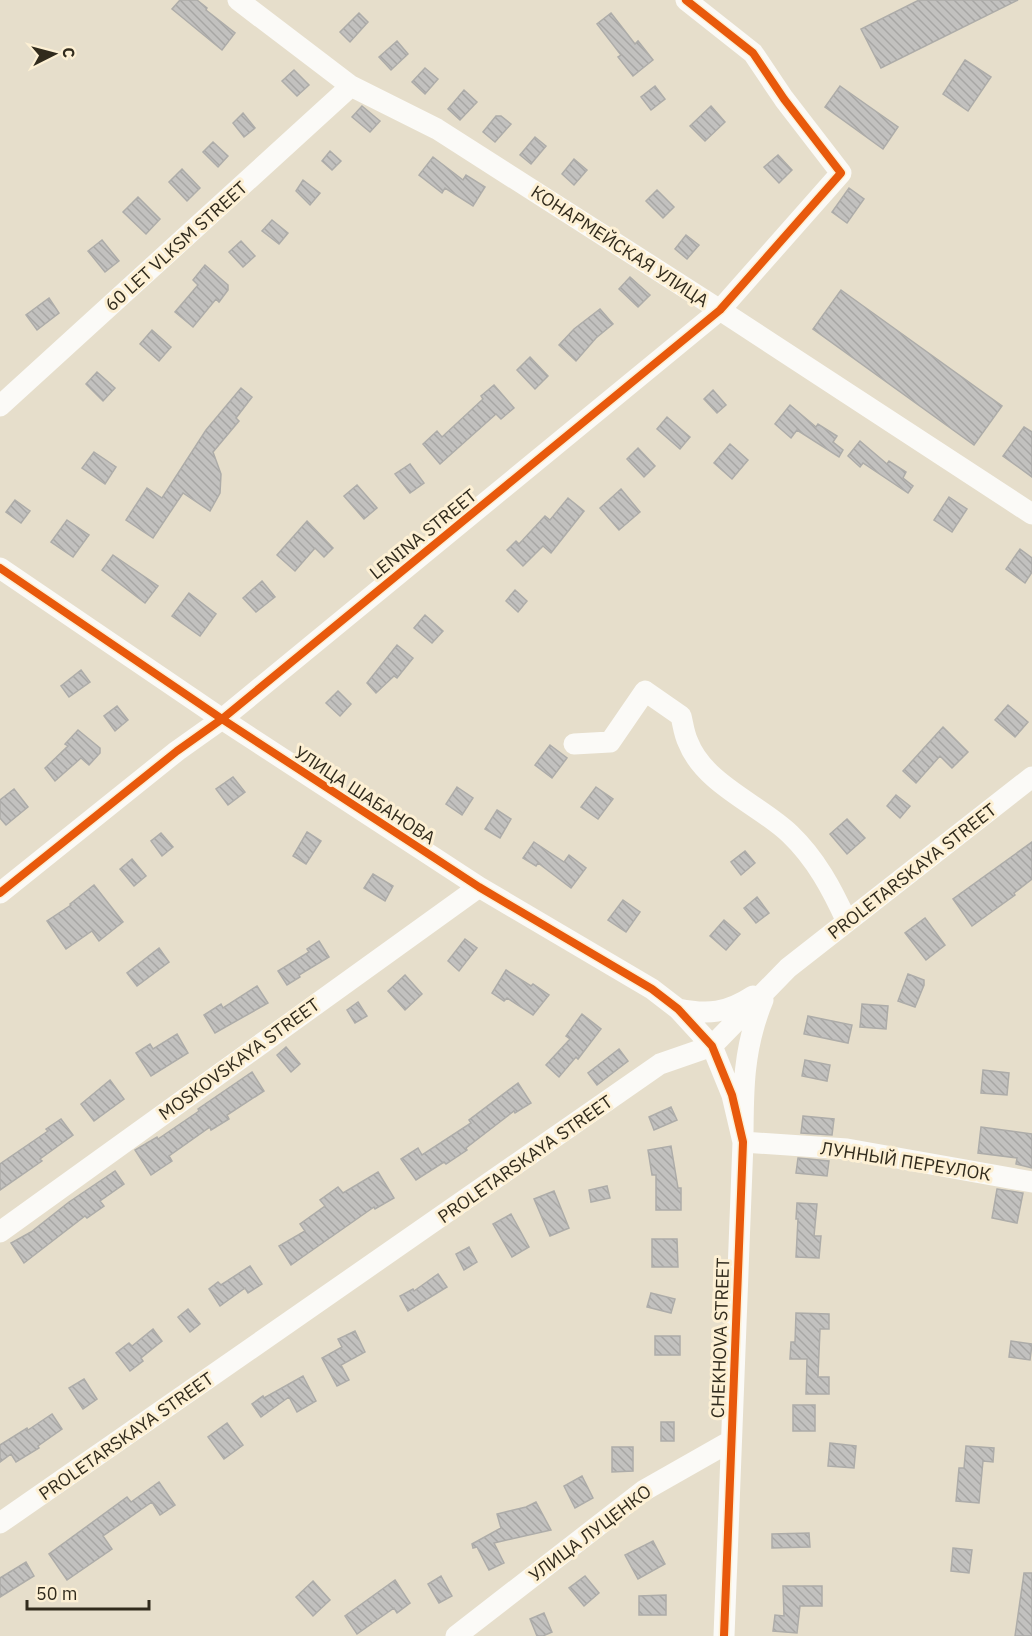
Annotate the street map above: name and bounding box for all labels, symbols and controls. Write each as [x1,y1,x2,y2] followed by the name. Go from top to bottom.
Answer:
[24,24,84,84] north arrow
[58,46,79,59] text: С
[100,176,252,316] street label: 60 LET VLKSM STREET
[527,180,714,312] street label: КОНАРМЕЙСКАЯ УЛИЦА
[365,484,481,584] street label: LENINA STREET
[290,741,440,850] street label: УЛИЦА ШАБАНОВА
[823,798,1001,944] street label: PROLETARSKAYA STREET
[154,993,324,1125] street label: MOSKOVSKAYA STREET
[433,1090,617,1228] street label: PROLETARSKAYA STREET
[819,1136,993,1186] street label: ЛУННЫЙ ПЕРЕУЛОК
[706,1257,734,1419] street label: CHEKHOVA STREET
[34,1367,218,1505] street label: PROLETARSKAYA STREET
[524,1479,656,1587] street label: УЛИЦА ЛУЦЕНКО
[27,1573,148,1611] scale bar
[36,1582,78,1605] text: 50 m

